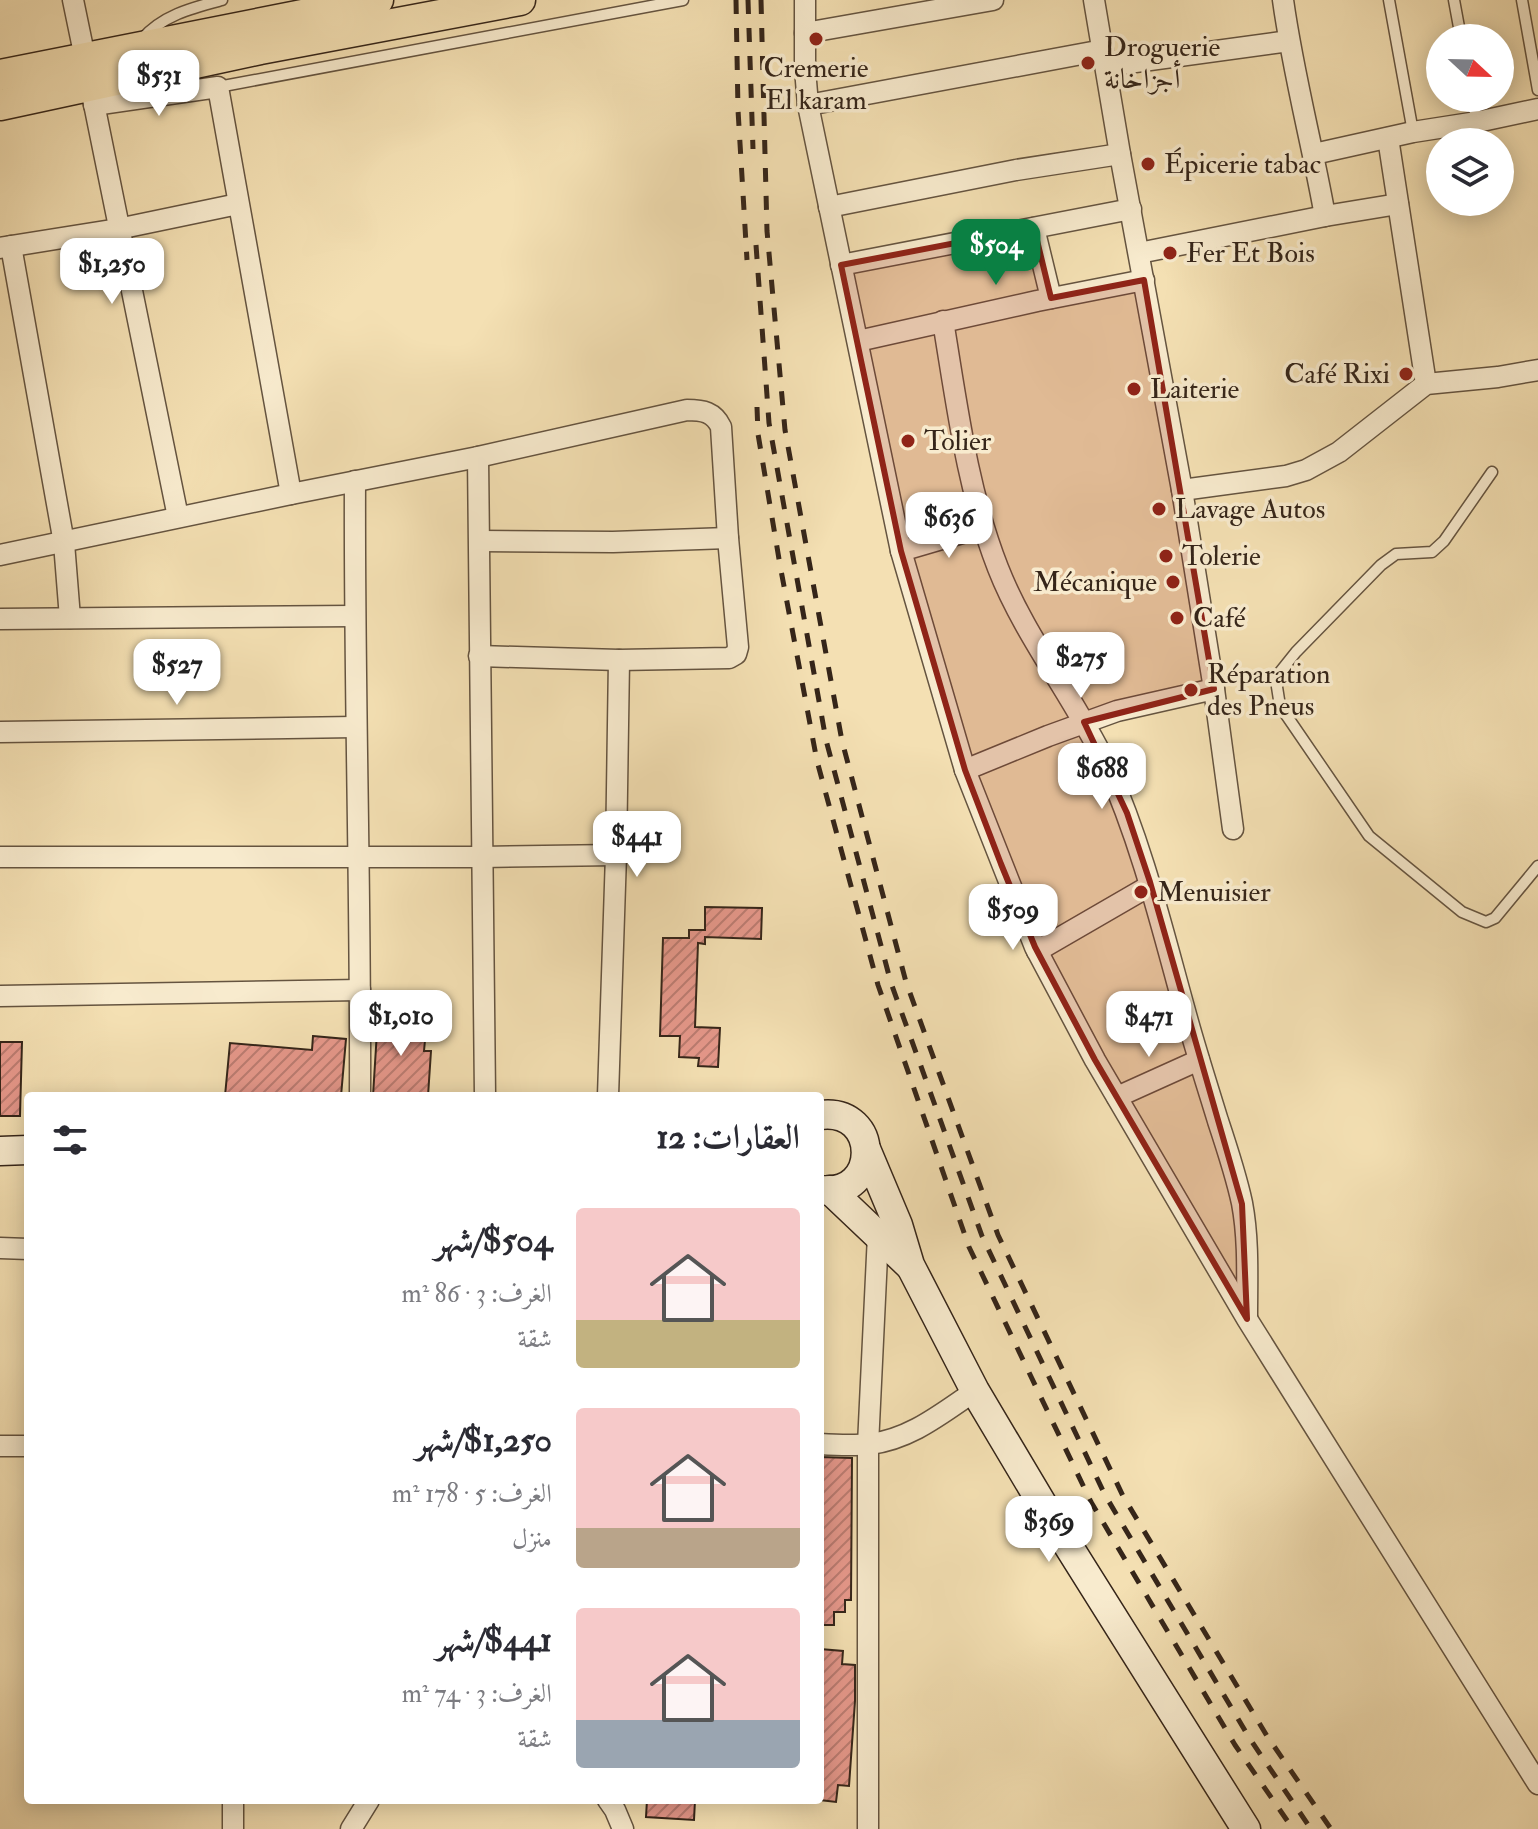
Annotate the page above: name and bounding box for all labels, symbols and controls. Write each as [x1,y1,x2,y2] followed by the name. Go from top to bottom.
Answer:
[1426,24,1514,112] north arrow
[1426,24,1514,216] map controls
[807,30,825,48] marker: Cremerie El karam
[1104,30,1221,97] place label: Droguerie أجزاخانة
[112,50,206,118] pin: $531
[763,51,869,118] place label: Cremerie El karam
[1079,54,1097,72] marker: Droguerie أجزاخانة
[136,60,182,92] text: $531
[1426,128,1514,216] button: layers
[1164,147,1321,182] place label: Épicerie tabac
[1139,155,1157,173] marker: Épicerie tabac
[949,219,1043,287] pin: $504
[969,229,1023,261] text: $504
[1186,236,1315,271] place label: Fer Et Bois
[47,238,177,306] pin: $1,250
[1161,244,1179,262] marker: Fer Et Bois
[78,248,146,280] text: $1,250
[1284,357,1390,392] place label: Café Rixi
[1397,365,1415,383] marker: Café Rixi
[1150,372,1240,407] place label: Laiterie
[1125,380,1143,398] marker: Laiterie
[924,424,992,459] place label: Tolier
[899,432,917,450] marker: Tolier
[902,492,996,560] pin: $636
[1175,492,1325,527] place label: Lavage Autos
[1150,500,1168,518] marker: Lavage Autos
[924,502,974,534] text: $636
[1182,539,1261,574] place label: Tolerie
[1157,547,1175,565] marker: Tolerie
[1033,565,1157,600] place label: Mécanique
[1164,573,1182,591] marker: Mécanique
[1193,601,1246,636] place label: Café
[1168,609,1186,627] marker: Café
[1034,632,1128,700] pin: $275
[130,639,224,707] pin: $527
[1055,642,1107,674] text: $275
[151,649,203,681] text: $527
[1207,657,1330,724] place label: Réparation des Pneus
[1182,681,1200,699] marker: Réparation des Pneus
[1055,743,1149,811] pin: $688
[1076,753,1128,785] text: $688
[590,811,684,879] pin: $441
[611,821,663,853] text: $441
[1157,875,1271,910] place label: Menuisier
[1132,883,1150,901] marker: Menuisier
[966,884,1060,952] pin: $509
[987,894,1039,926] text: $509
[336,990,466,1058] pin: $1,010
[1102,991,1196,1059] pin: $471
[368,1000,434,1032] text: $1,010
[1124,1001,1174,1033] text: $471
[656,1116,800,1159] text: العقارات: 12
[48,1118,92,1162] icon: filters
[435,1219,552,1262] text: $504/شهر
[640,1240,736,1336] icon: home
[402,1278,552,1310] text: الغرف: 3 · 86 m²
[518,1323,552,1355] text: شقة
[415,1419,552,1462] text: $1,250/شهر
[640,1440,736,1536] icon: home
[392,1478,552,1510] text: الغرف: 5 · 178 m²
[1002,1496,1096,1564] pin: $369
[1023,1506,1075,1538] text: $369
[512,1523,552,1555] text: منزل
[436,1619,552,1662] text: $441/شهر
[640,1640,736,1736] icon: home
[402,1678,552,1710] text: الغرف: 3 · 74 m²
[518,1723,552,1755] text: شقة

